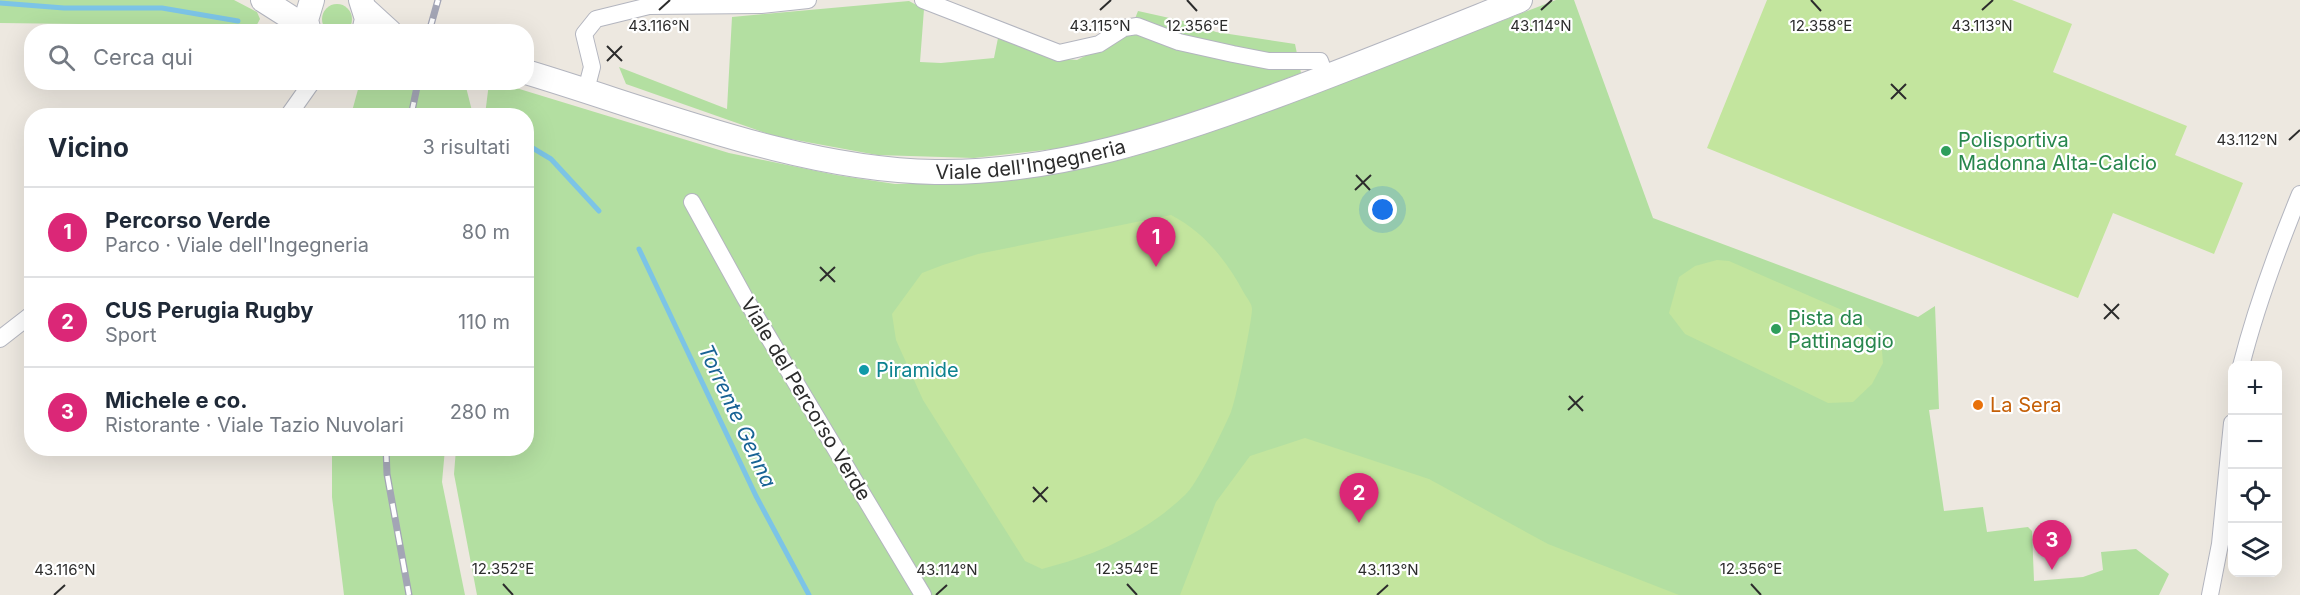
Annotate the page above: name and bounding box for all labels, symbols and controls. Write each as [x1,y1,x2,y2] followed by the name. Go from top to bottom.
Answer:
[628,16,690,35] text: 43.116°N
[1069,16,1131,35] text: 43.115°N
[1166,16,1228,35] text: 12.356°E
[1510,16,1572,35] text: 43.114°N
[1790,16,1852,35] text: 12.358°E
[1951,16,2013,35] text: 43.113°N
[24,24,534,90] search box
[45,41,78,74] icon: search
[93,44,193,70] text: Cerca qui
[1958,128,2157,175] place label: Polisportiva Madonna Alta-Calcio
[2216,130,2278,149] text: 43.112°N
[48,132,129,163] text: Vicino
[935,134,1128,184] street label: Viale dell'Ingegneria
[423,135,510,159] text: 3 risultati
[1939,144,1953,158] marker: Polisportiva Madonna Alta-Calcio
[1368,195,1397,224] your location
[105,207,271,233] text: Percorso Verde
[1136,218,1176,267] pin: 1
[63,220,72,244] text: 1
[462,220,510,244] text: 80 m
[105,233,369,257] text: Parco · Viale dell'Ingegneria
[736,293,876,505] street label: Viale del Percorso Verde
[105,297,313,323] text: CUS Perugia Rugby
[1788,306,1894,353] place label: Pista da Pattinaggio
[61,310,74,334] text: 2
[458,310,510,334] text: 110 m
[1769,322,1783,336] marker: Pista da Pattinaggio
[105,323,156,347] text: Sport
[693,340,782,491] water label: Torrente Genna
[876,358,959,382] place label: Piramide
[2228,361,2282,577] map controls
[2228,361,2282,415] button: +
[857,363,871,377] marker: Piramide
[105,387,248,413] text: Michele e co.
[1990,393,2061,417] place label: La Sera
[1971,398,1985,412] marker: La Sera
[61,400,74,424] text: 3
[450,400,510,424] text: 280 m
[105,413,404,437] text: Ristorante · Viale Tazio Nuvolari
[2228,415,2282,469] button: −
[2228,469,2282,523] button: locate
[1340,474,1378,523] pin: 2
[2032,520,2072,570] pin: 3
[2228,523,2282,577] button: layers
[472,559,534,578] text: 12.352°E
[1096,559,1158,578] text: 12.354°E
[1720,559,1782,578] text: 12.356°E
[34,560,96,579] text: 43.116°N
[916,560,978,579] text: 43.114°N
[1357,560,1419,579] text: 43.113°N

